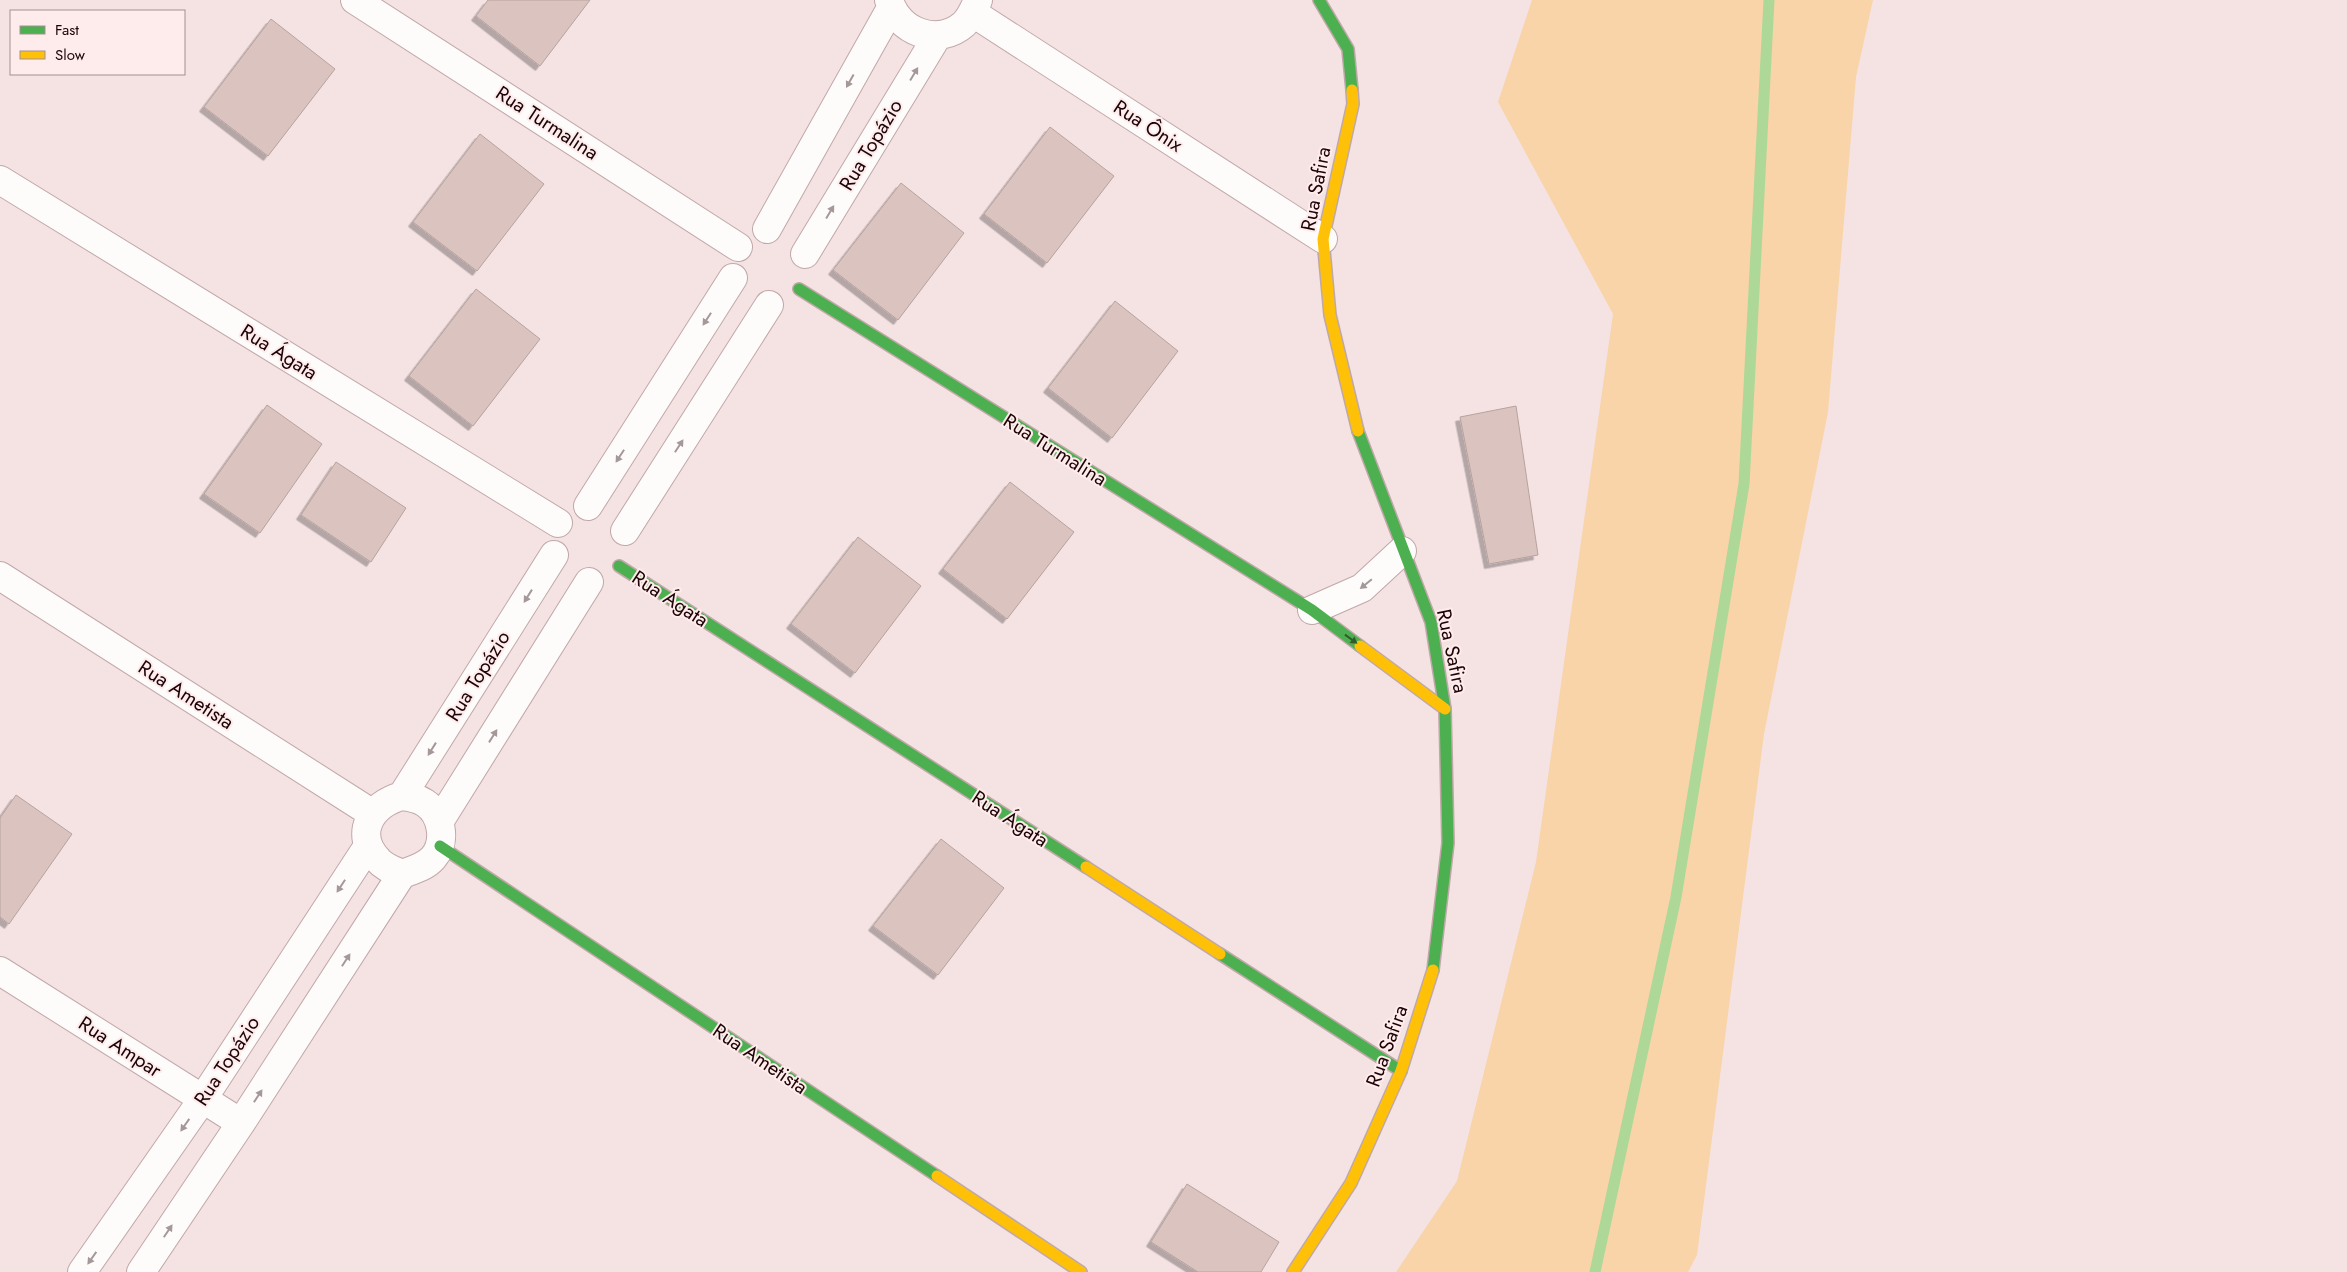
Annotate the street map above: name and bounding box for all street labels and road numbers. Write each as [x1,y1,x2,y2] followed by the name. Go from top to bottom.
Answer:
[490,79,604,167] street label: Rua Turmalina
[1108,93,1189,160] street label: Rua Ônix
[832,94,910,196] street label: Rua Topázio
[1294,144,1338,234] street label: Rua Safira
[235,317,323,387] street label: Rua Ágata
[997,407,1113,493] street label: Rua Turmalina
[626,563,714,635] street label: Rua Ágata
[1429,606,1475,696] street label: Rua Safira
[439,625,517,727] street label: Rua Topázio
[132,653,240,737] street label: Rua Ametista
[966,783,1054,855] street label: Rua Ágata
[1359,1001,1415,1091] street label: Rua Safira
[73,1009,167,1085] street label: Rua Ampar
[187,1010,267,1112] street label: Rua Topázio
[707,1017,813,1101] street label: Rua Ametista

